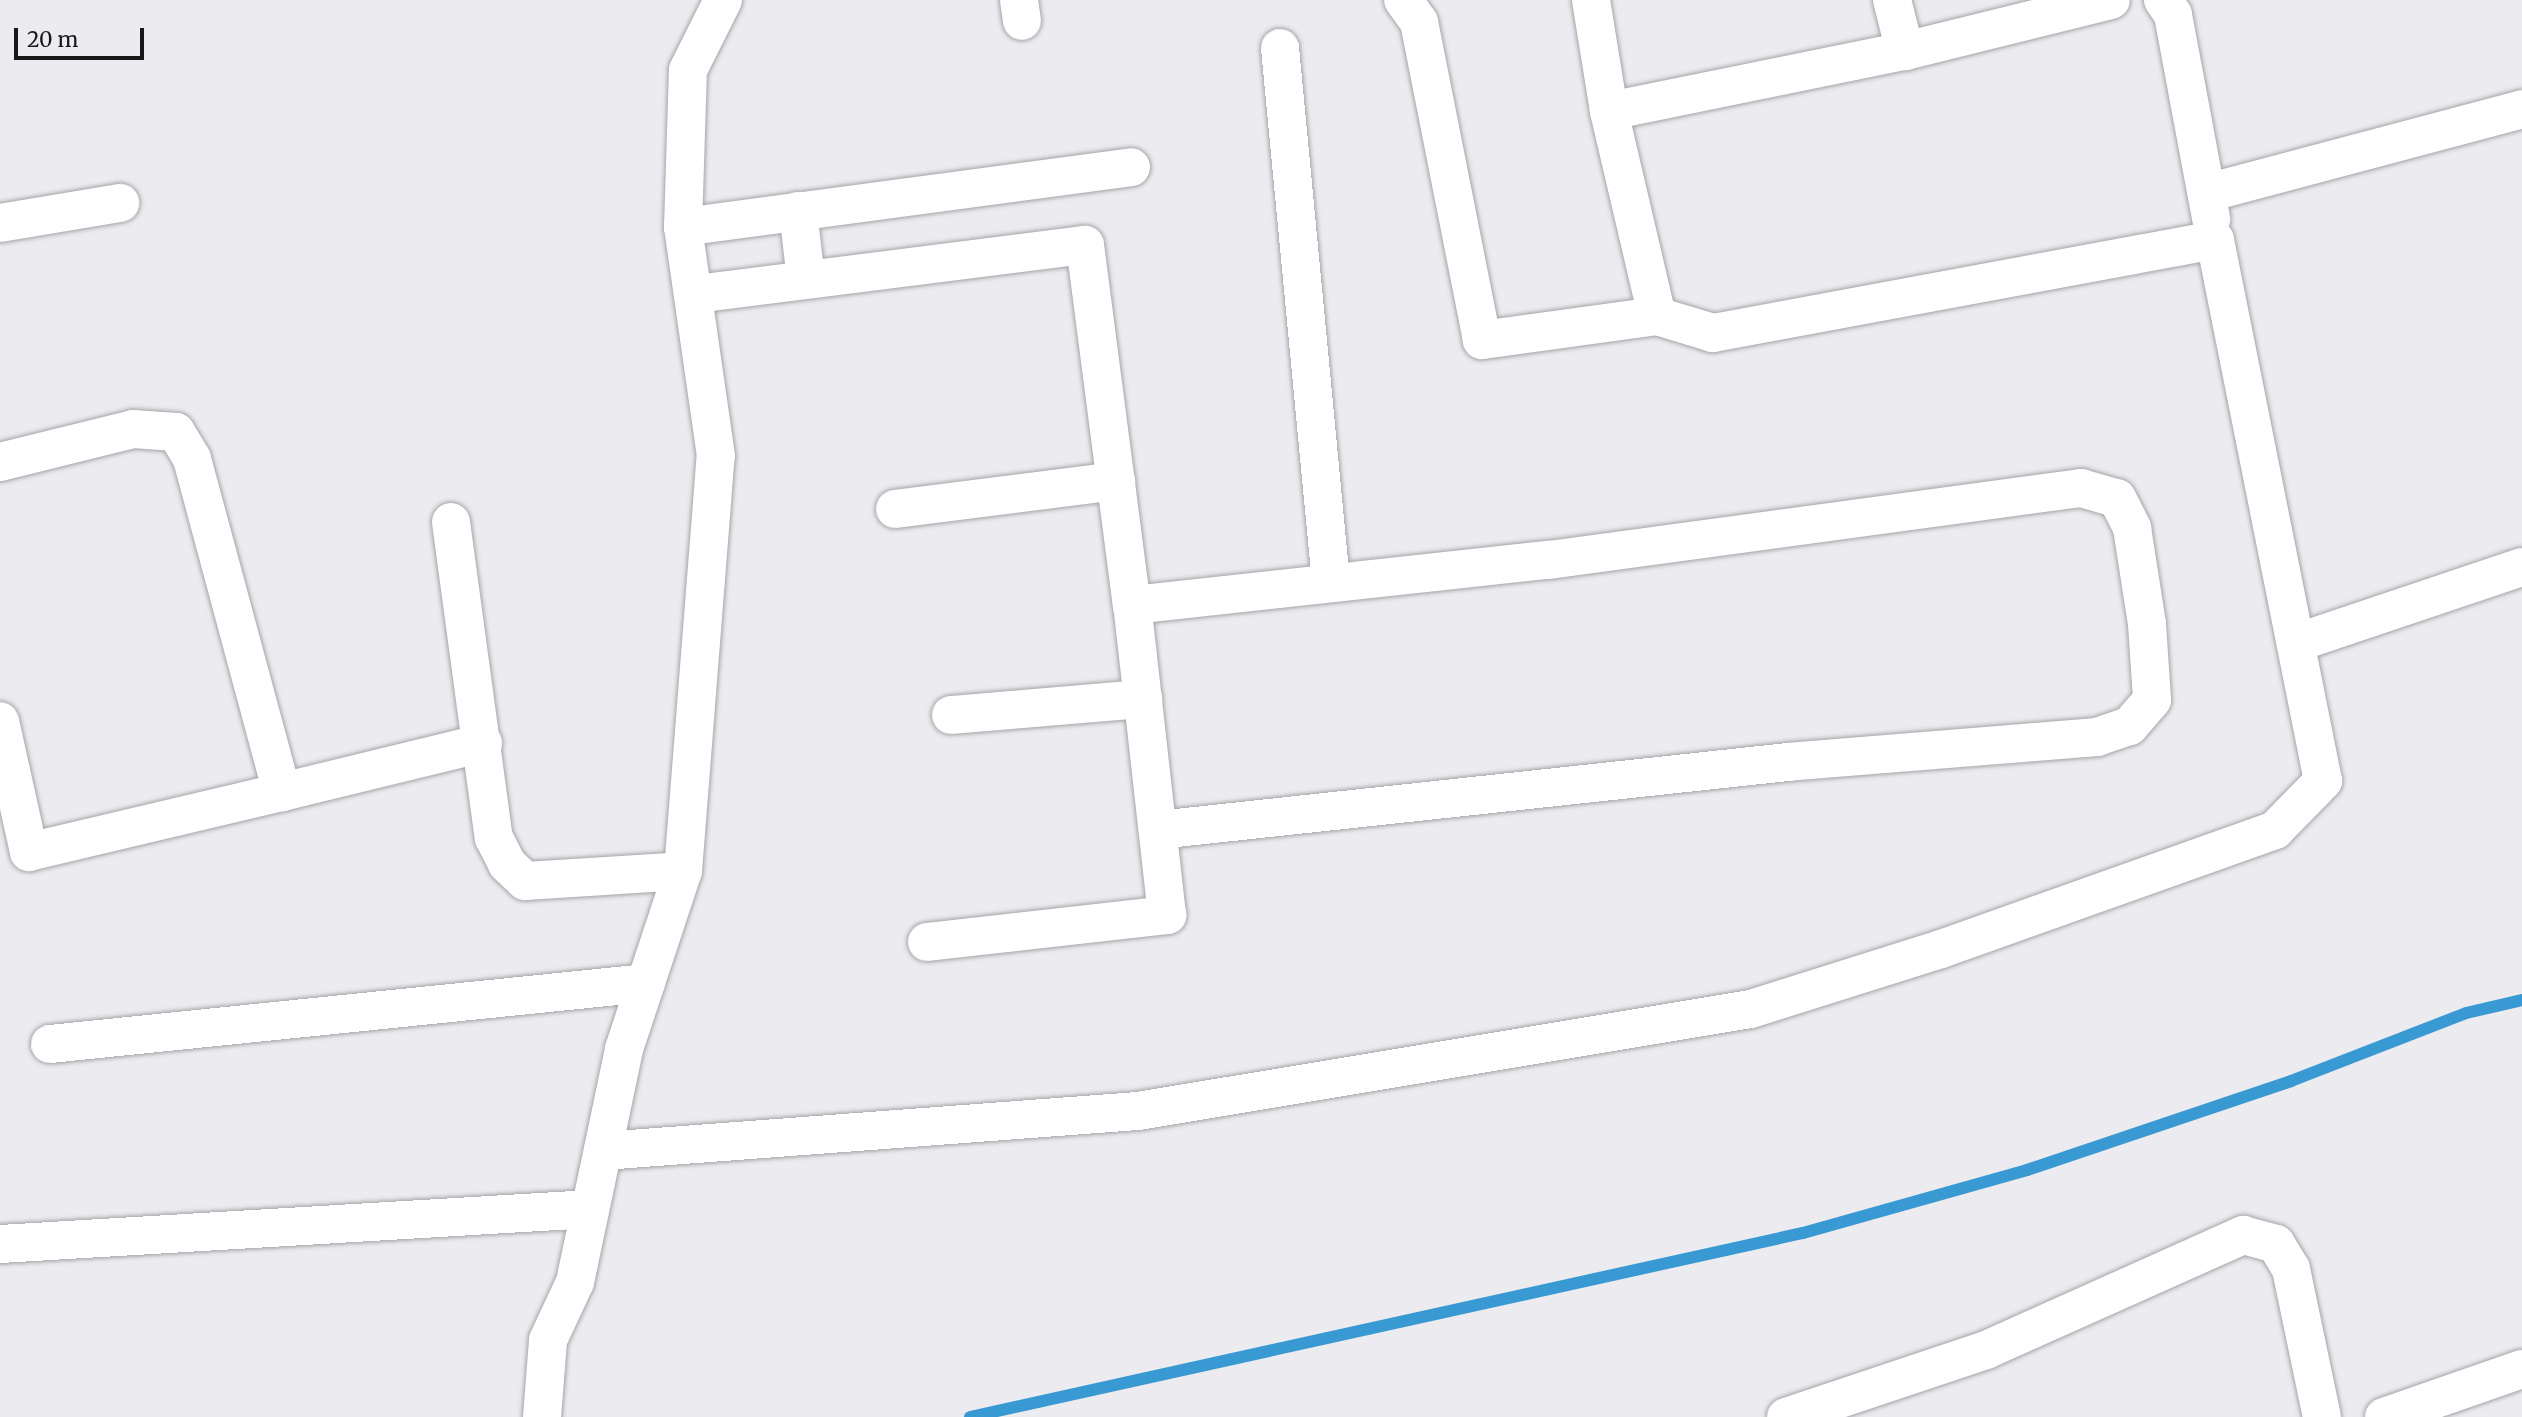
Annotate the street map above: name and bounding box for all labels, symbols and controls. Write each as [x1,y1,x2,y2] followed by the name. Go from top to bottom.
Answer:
[18,14,147,58] scale bar
[27,26,78,53] text: 20 m

